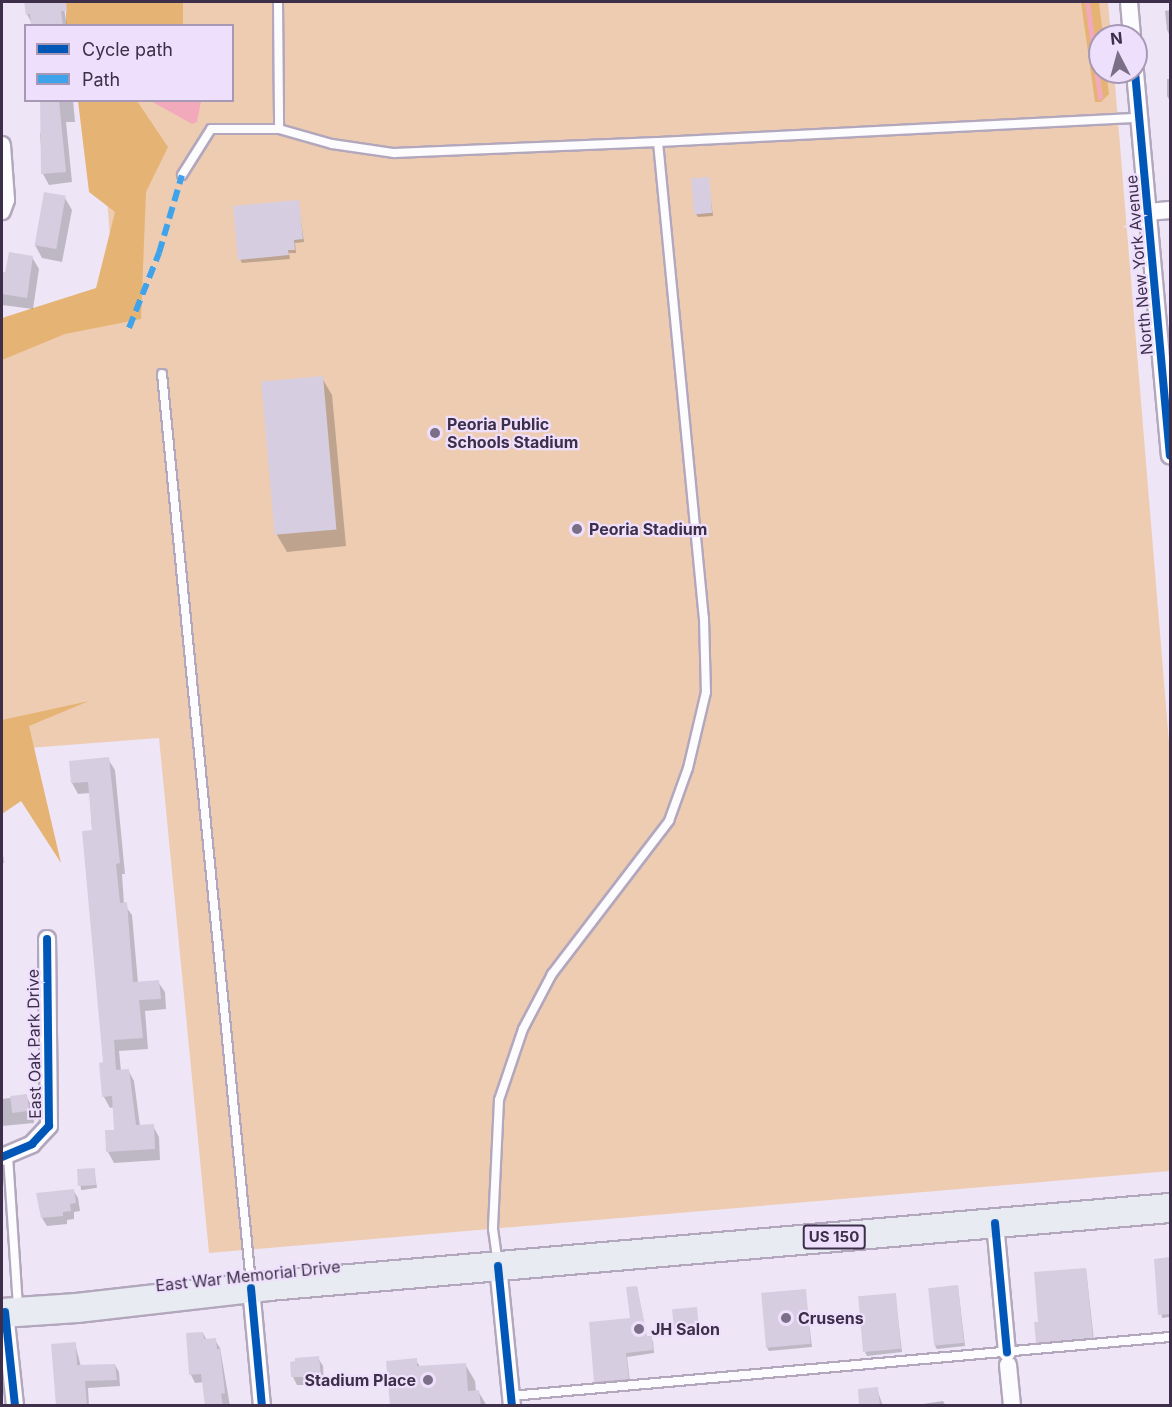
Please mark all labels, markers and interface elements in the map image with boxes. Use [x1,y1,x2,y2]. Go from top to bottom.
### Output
legend [24,24,234,102]
north arrow [1088,24,1148,84]
text: N [1109,28,1123,49]
text: Cycle path [82,39,173,60]
text: Path [82,69,120,90]
street label: North New York Avenue [1122,174,1156,356]
place label: Peoria Public Schools Stadium [447,414,578,452]
marker: Peoria Public Schools Stadium [428,426,442,440]
place label: Peoria Stadium [589,519,707,539]
marker: Peoria Stadium [570,522,584,536]
street label: East Oak Park Drive [23,969,45,1119]
road number: US 150 [802,1225,866,1249]
street label: East War Memorial Drive [155,1257,341,1295]
place label: Crusens [798,1308,864,1328]
marker: Crusens [779,1311,793,1325]
place label: JH Salon [651,1319,720,1339]
marker: JH Salon [632,1322,646,1336]
place label: Stadium Place [305,1370,416,1390]
marker: Stadium Place [421,1373,435,1387]

